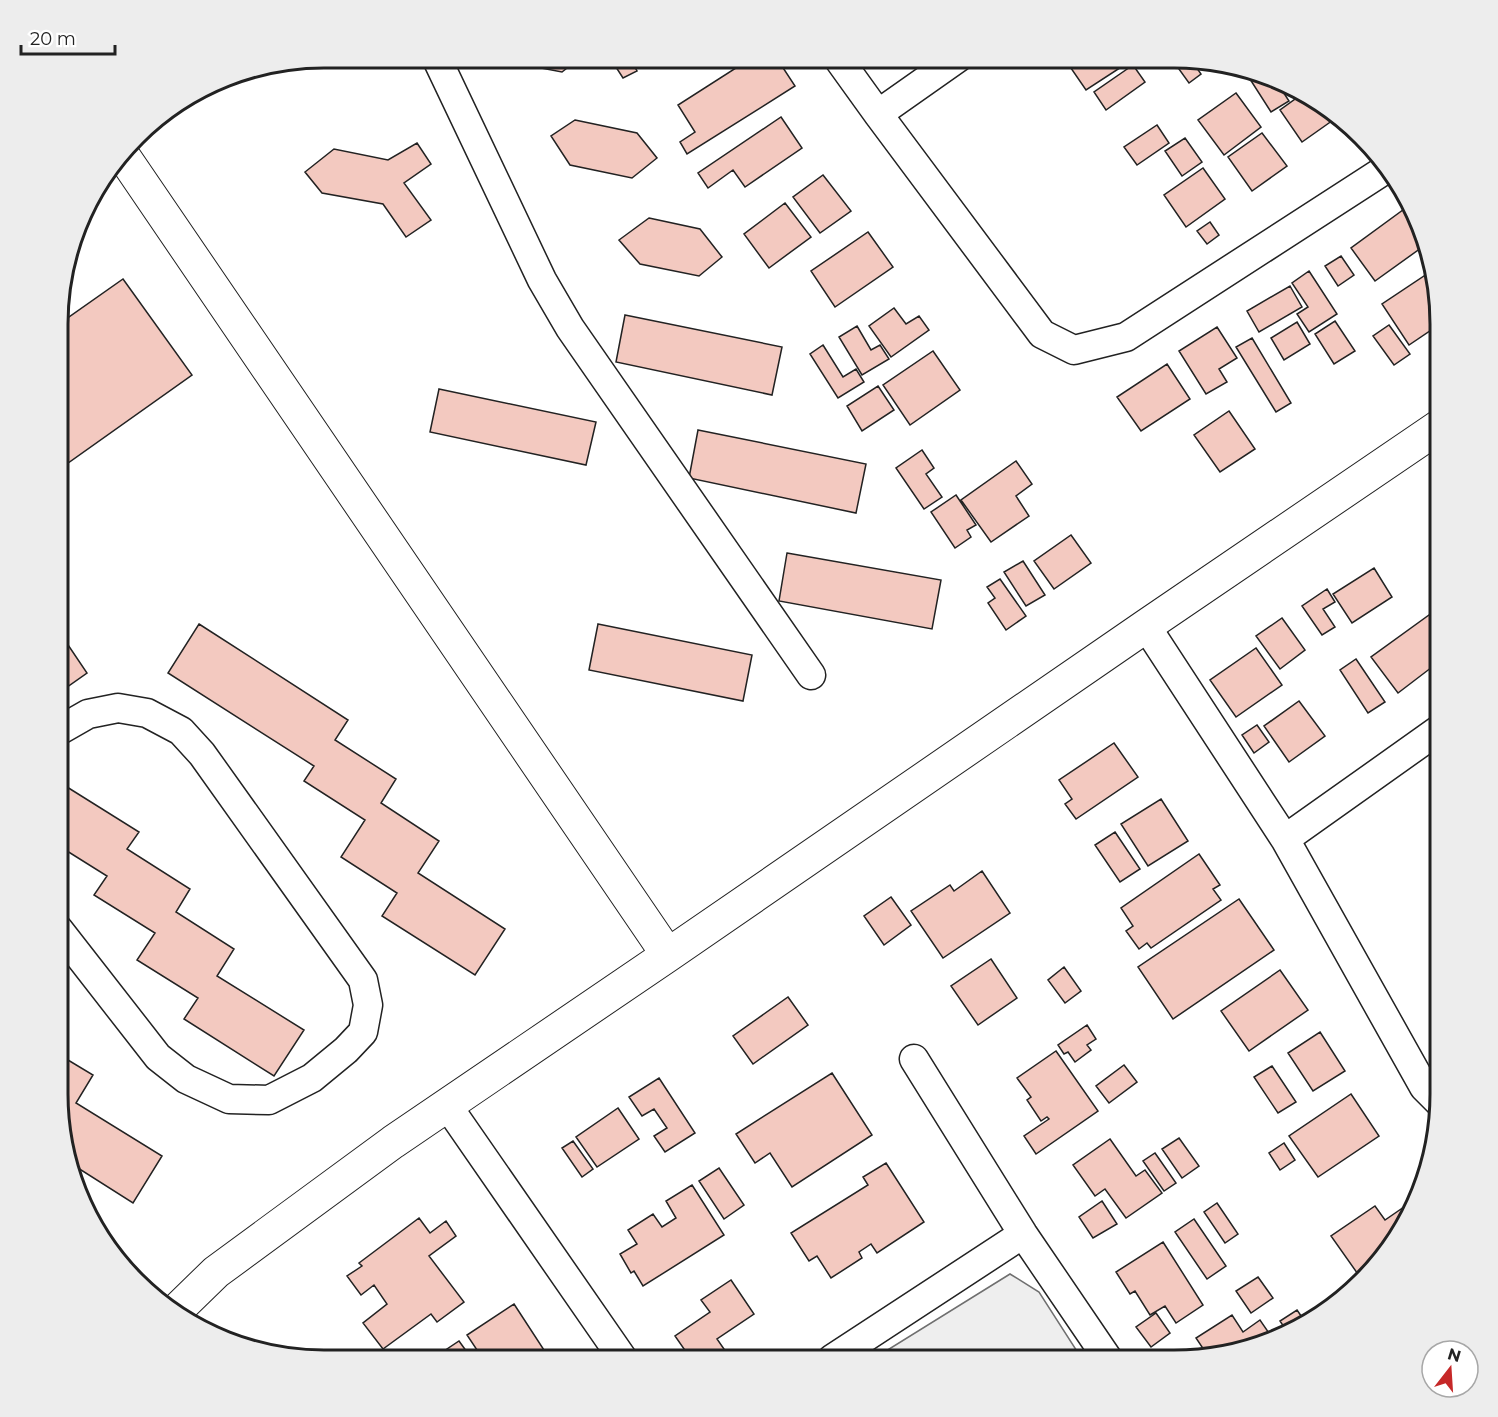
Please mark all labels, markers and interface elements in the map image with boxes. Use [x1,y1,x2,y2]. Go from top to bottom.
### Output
scale bar [21,18,116,56]
text: 20 m [30,28,76,50]
north arrow [1420,1339,1480,1399]
text: N [1445,1344,1463,1366]

